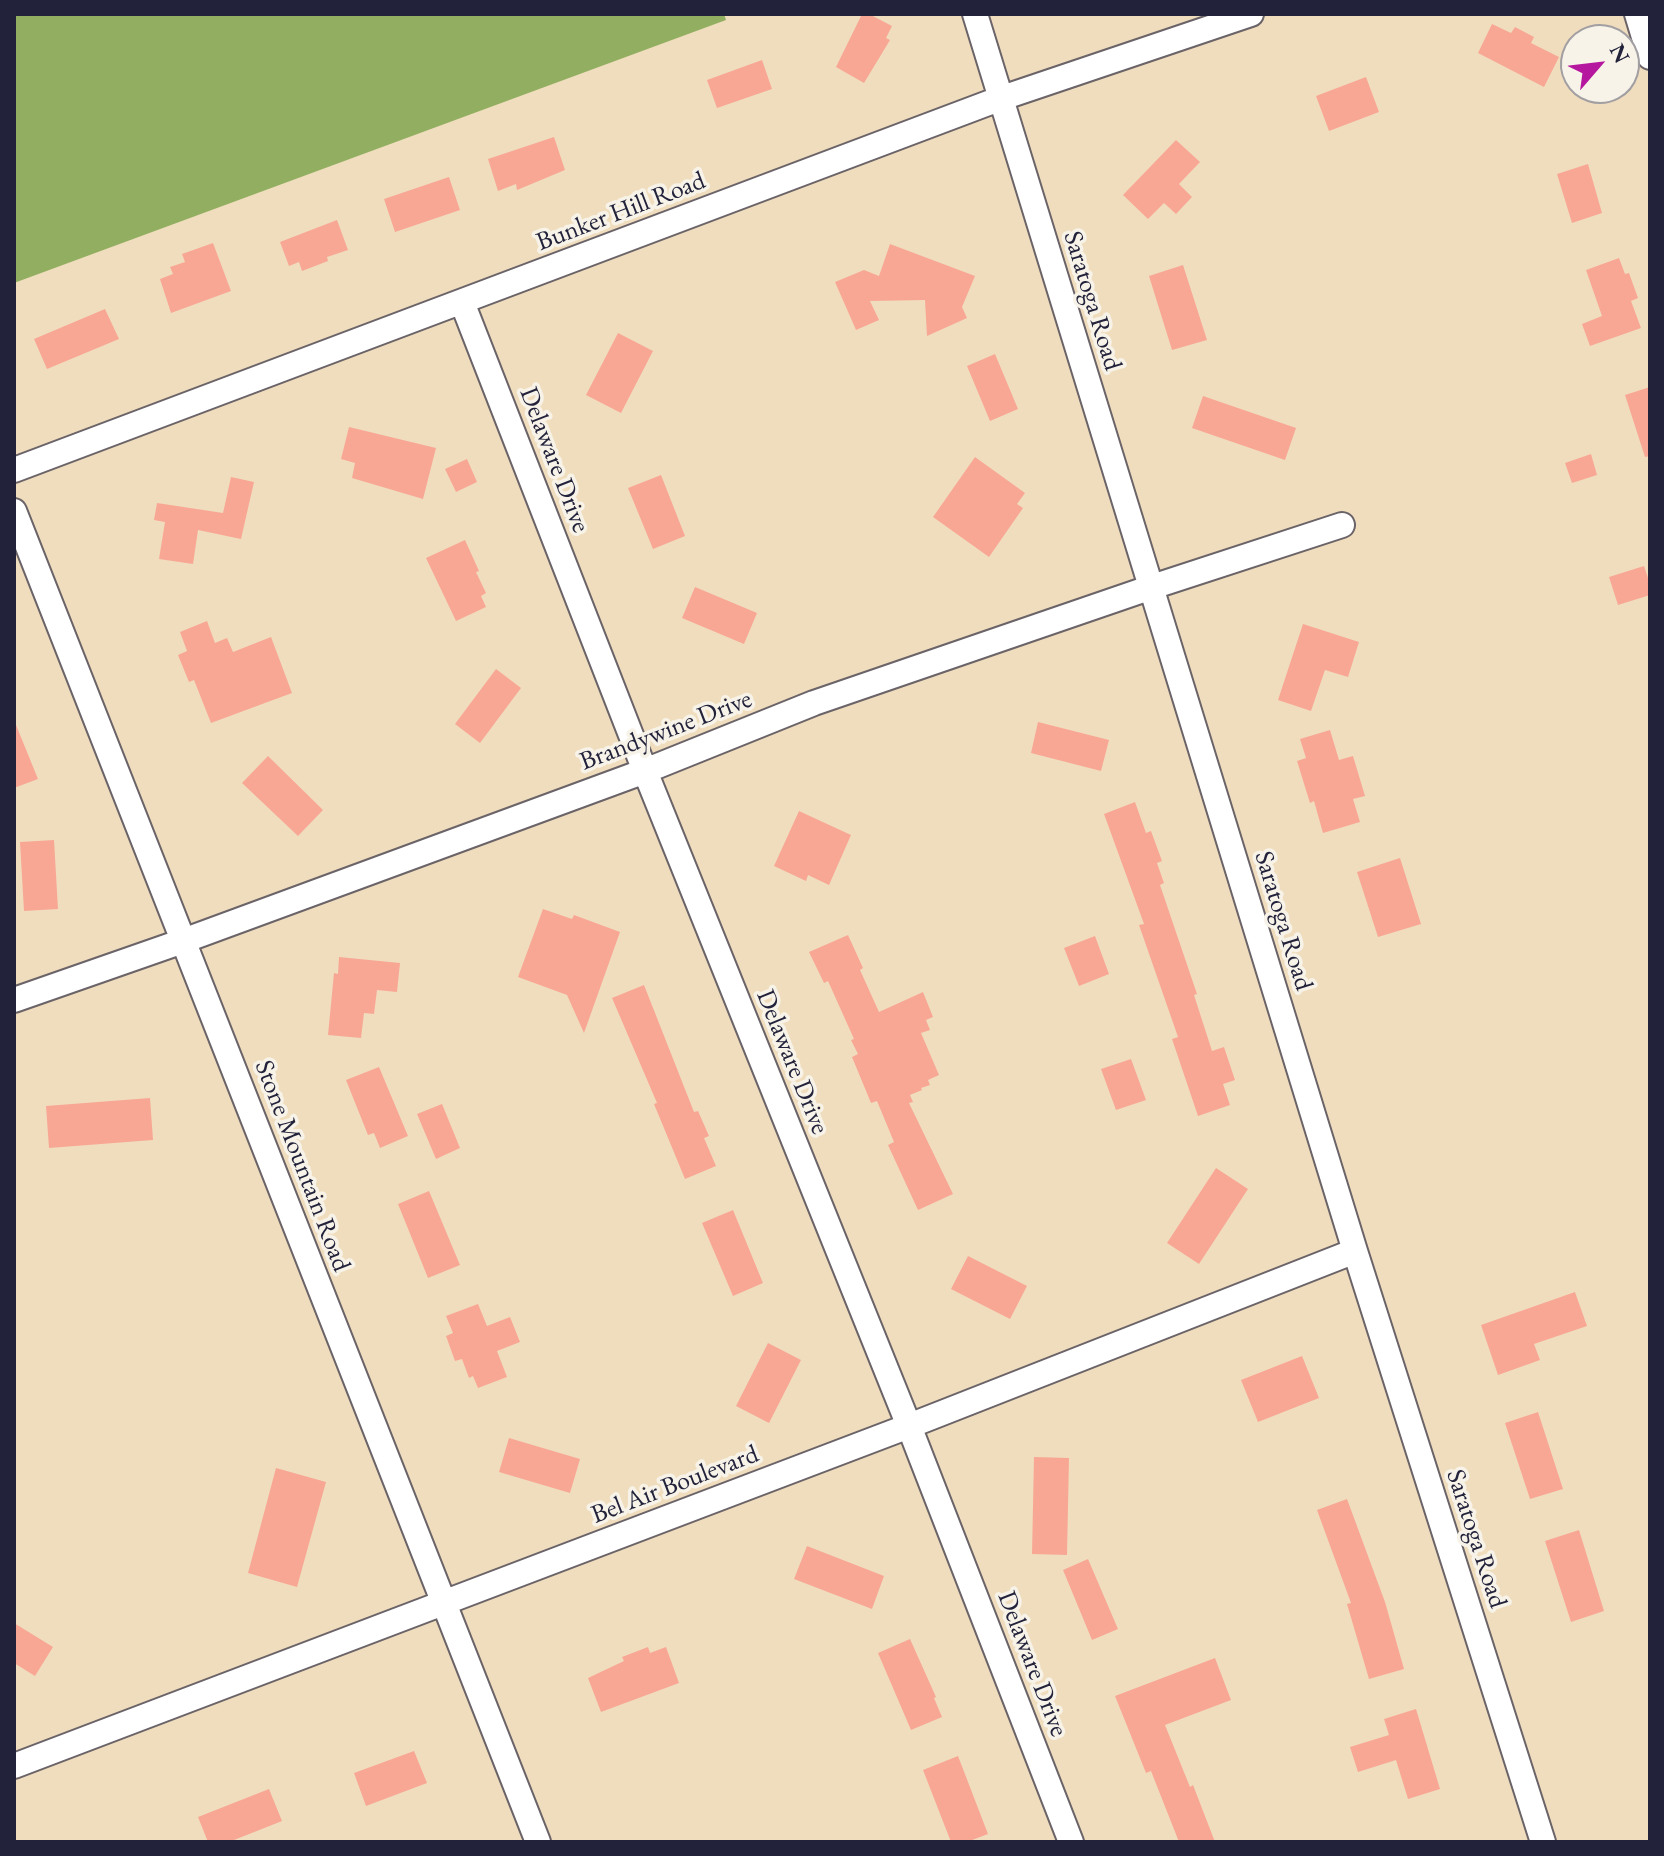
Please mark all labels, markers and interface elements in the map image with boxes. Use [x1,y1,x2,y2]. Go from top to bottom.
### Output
north arrow [1560,24,1640,104]
text: N [1603,39,1637,68]
street label: Bunker Hill Road [532,165,710,259]
street label: Saratoga Road [1056,228,1128,374]
street label: Delaware Drive [512,383,596,537]
street label: Brandywine Drive [576,684,756,778]
street label: Saratoga Road [1247,848,1319,994]
street label: Delaware Drive [749,985,835,1139]
street label: Stone Mountain Road [247,1056,357,1276]
street label: Bel Air Boulevard [587,1439,763,1531]
street label: Saratoga Road [1439,1466,1513,1612]
street label: Delaware Drive [990,1587,1074,1741]

